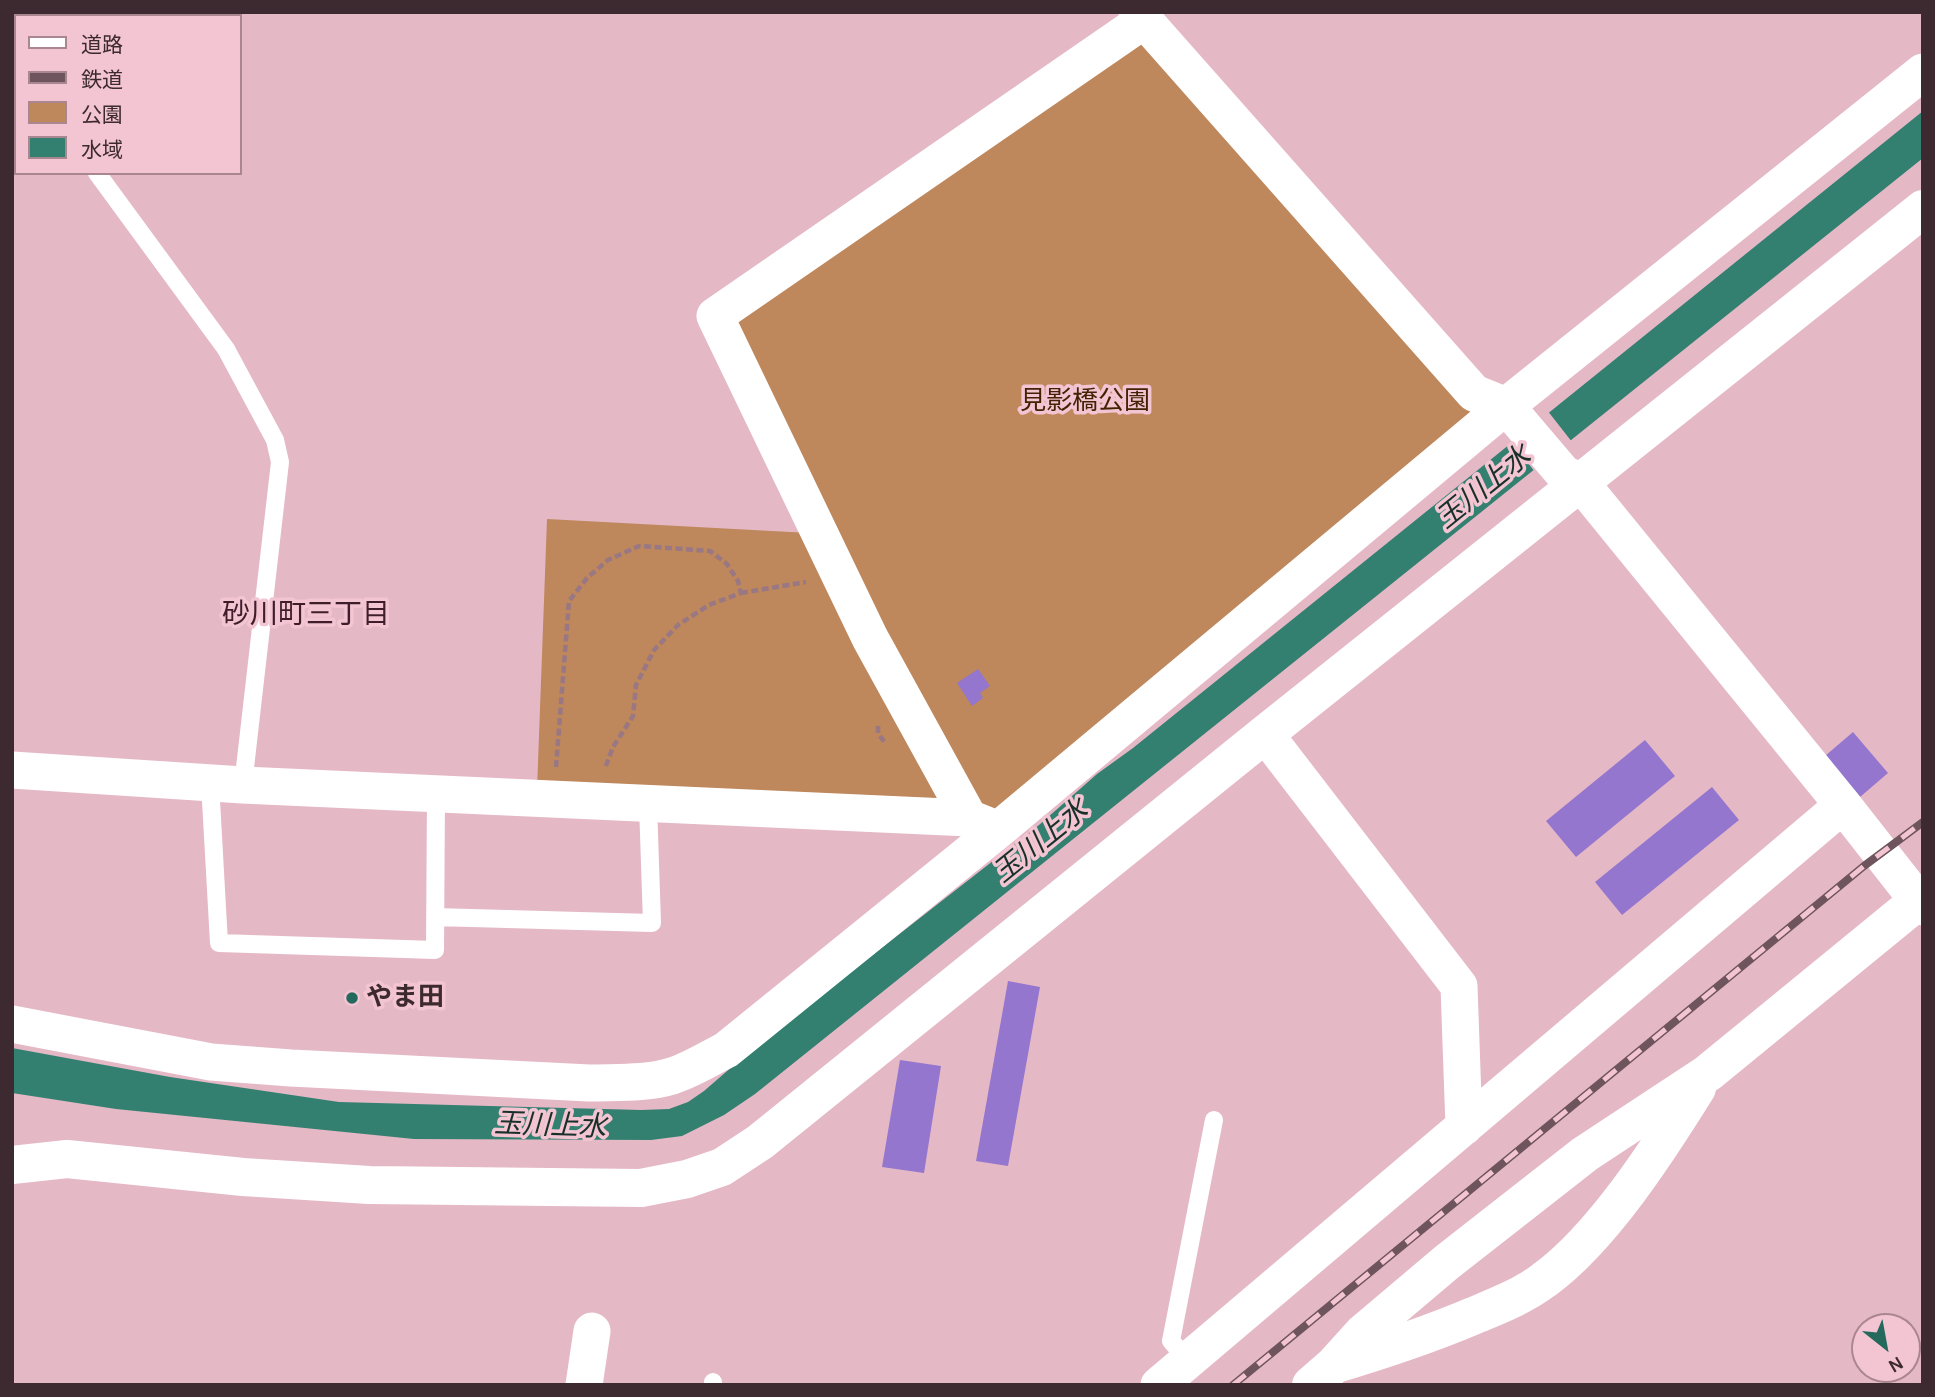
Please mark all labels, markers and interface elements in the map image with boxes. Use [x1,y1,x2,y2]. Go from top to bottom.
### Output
legend [14,14,242,175]
text: 道路 [81,33,123,57]
text: 鉄道 [81,68,123,92]
text: 公園 [81,103,123,127]
text: 水域 [81,138,123,162]
park label: 見影橋公園 [1020,386,1150,418]
water label: 玉川上水 [1430,440,1538,536]
district label: 砂川町三丁目 [222,598,390,632]
water label: 玉川上水 [987,794,1095,890]
place label: やま田 [366,982,444,1014]
marker: やま田 [344,990,360,1006]
water label: 玉川上水 [493,1107,607,1145]
north arrow [1851,1313,1921,1383]
text: N [1884,1351,1907,1377]

